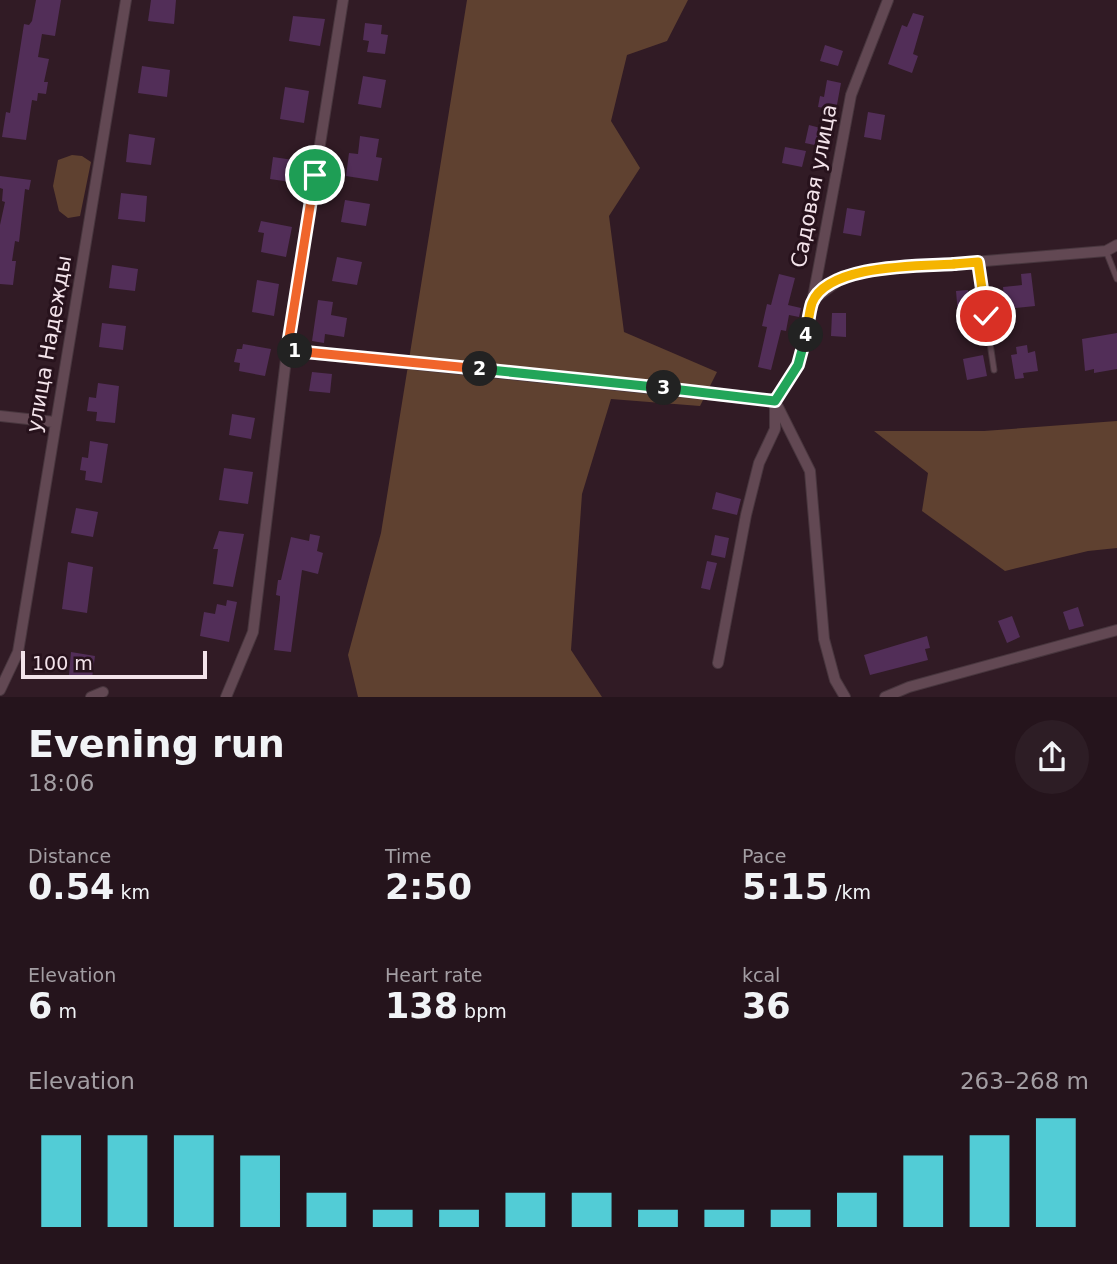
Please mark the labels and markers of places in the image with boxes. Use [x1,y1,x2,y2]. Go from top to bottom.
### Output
pin [285,145,345,205]
pin [956,286,1016,346]
pin: 4 [788,318,824,352]
pin: 1 [278,334,312,368]
pin: 2 [462,352,498,386]
pin: 3 [646,370,682,406]

